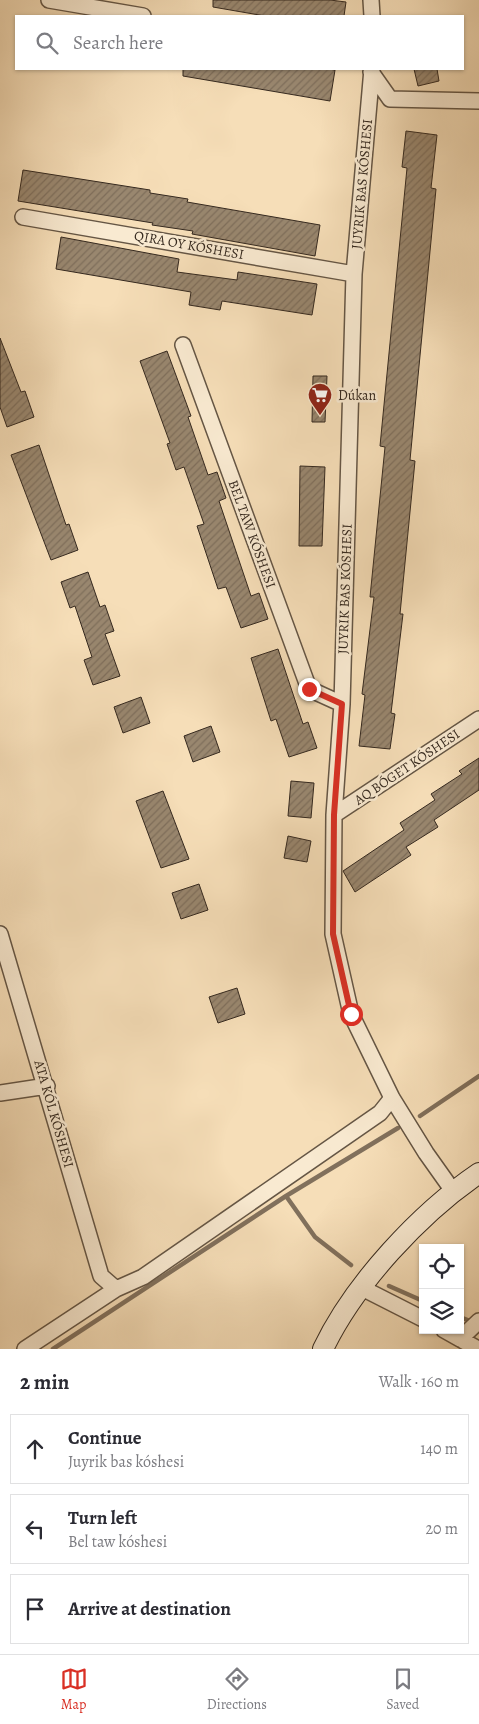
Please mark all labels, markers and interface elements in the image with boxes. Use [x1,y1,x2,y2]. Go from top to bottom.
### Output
search box [15,15,464,70]
icon: search [33,29,61,57]
text: Search here [73,30,163,56]
street label: JUYRIK BAS KÓSHESI [347,118,377,250]
street label: QIRA OY KÓSHESI [133,226,245,264]
supermarket icon: Dúkan [307,382,333,416]
place label: Dúkan [338,386,377,405]
street label: BEL TAW KÓSHESI [224,477,280,591]
street label: JUYRIK BAS KÓSHESI [333,523,357,655]
route end [298,678,321,701]
street label: AQ BÓGET KÓSHESI [350,725,464,810]
route start [340,1003,363,1026]
street label: ATA KÓL KÓSHESI [29,1057,78,1170]
map controls [419,1244,464,1334]
button: locate [419,1244,464,1289]
button: layers [419,1289,464,1334]
text: 2 min [20,1368,69,1396]
text: Walk · 160 m [379,1371,459,1393]
text: Continue [68,1425,142,1451]
icon: ahead [21,1435,49,1463]
text: 140 m [420,1438,458,1460]
text: Juyrik bas kóshesi [68,1451,184,1473]
text: Turn left [68,1505,137,1531]
icon: left [21,1515,49,1543]
text: 20 m [425,1518,458,1540]
text: Bel taw kóshesi [68,1531,167,1553]
icon: arrive [21,1595,49,1623]
text: Arrive at destination [68,1596,231,1622]
tab: Map [60,1665,88,1714]
tab: Directions [207,1665,267,1714]
tab: Saved [386,1665,419,1714]

